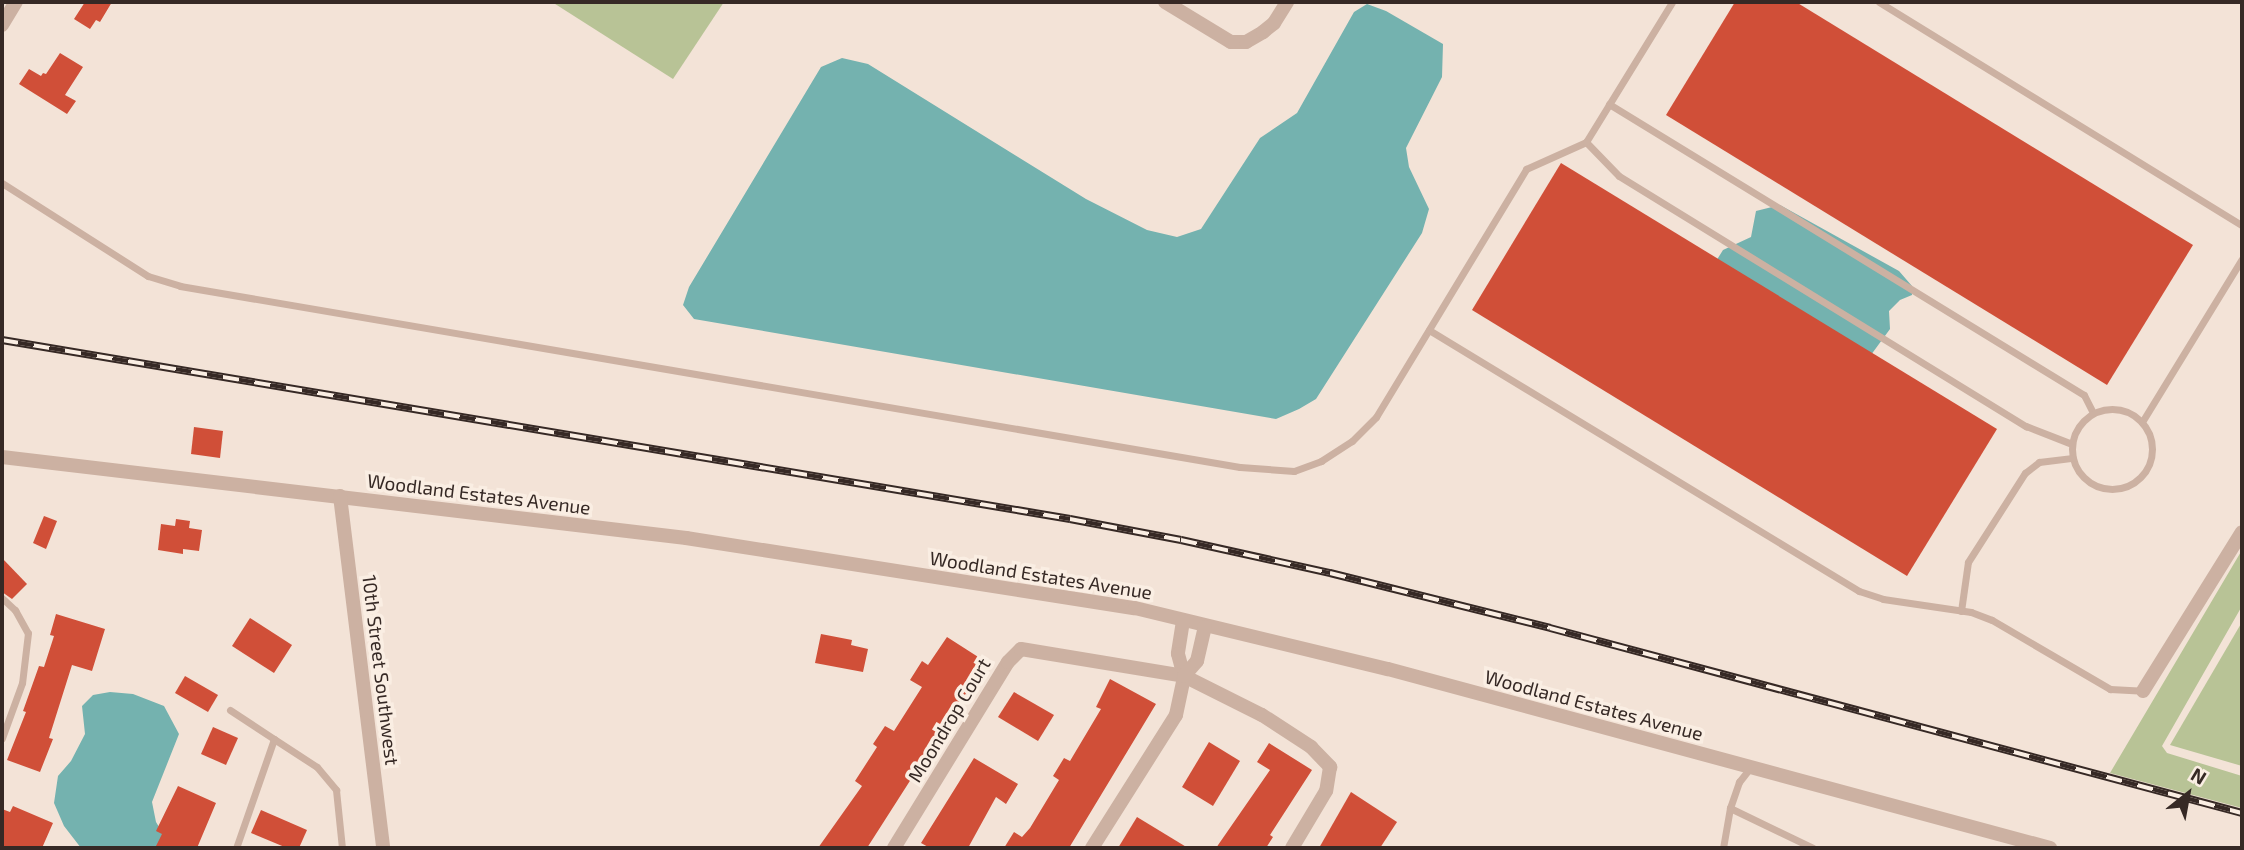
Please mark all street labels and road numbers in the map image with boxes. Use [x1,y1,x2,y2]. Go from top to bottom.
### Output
street label: Woodland Estates Avenue [366,469,592,519]
street label: Woodland Estates Avenue [928,546,1154,604]
street label: 10th Street Southwest [358,573,404,767]
street label: Moondrop Court [903,654,995,786]
street label: Woodland Estates Avenue [1482,665,1706,745]

